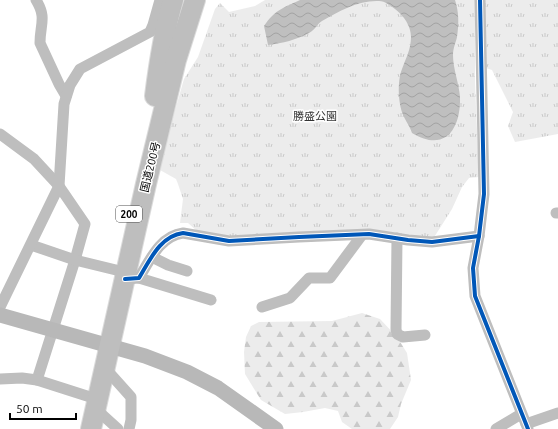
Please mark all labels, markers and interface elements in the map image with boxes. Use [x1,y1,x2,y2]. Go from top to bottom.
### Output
park label: 勝盛公園 [293,110,337,122]
street label: 国道200号 [138,141,162,193]
road number: 200 [116,206,142,222]
scale bar [10,395,76,421]
text: 50 m [16,402,43,415]

